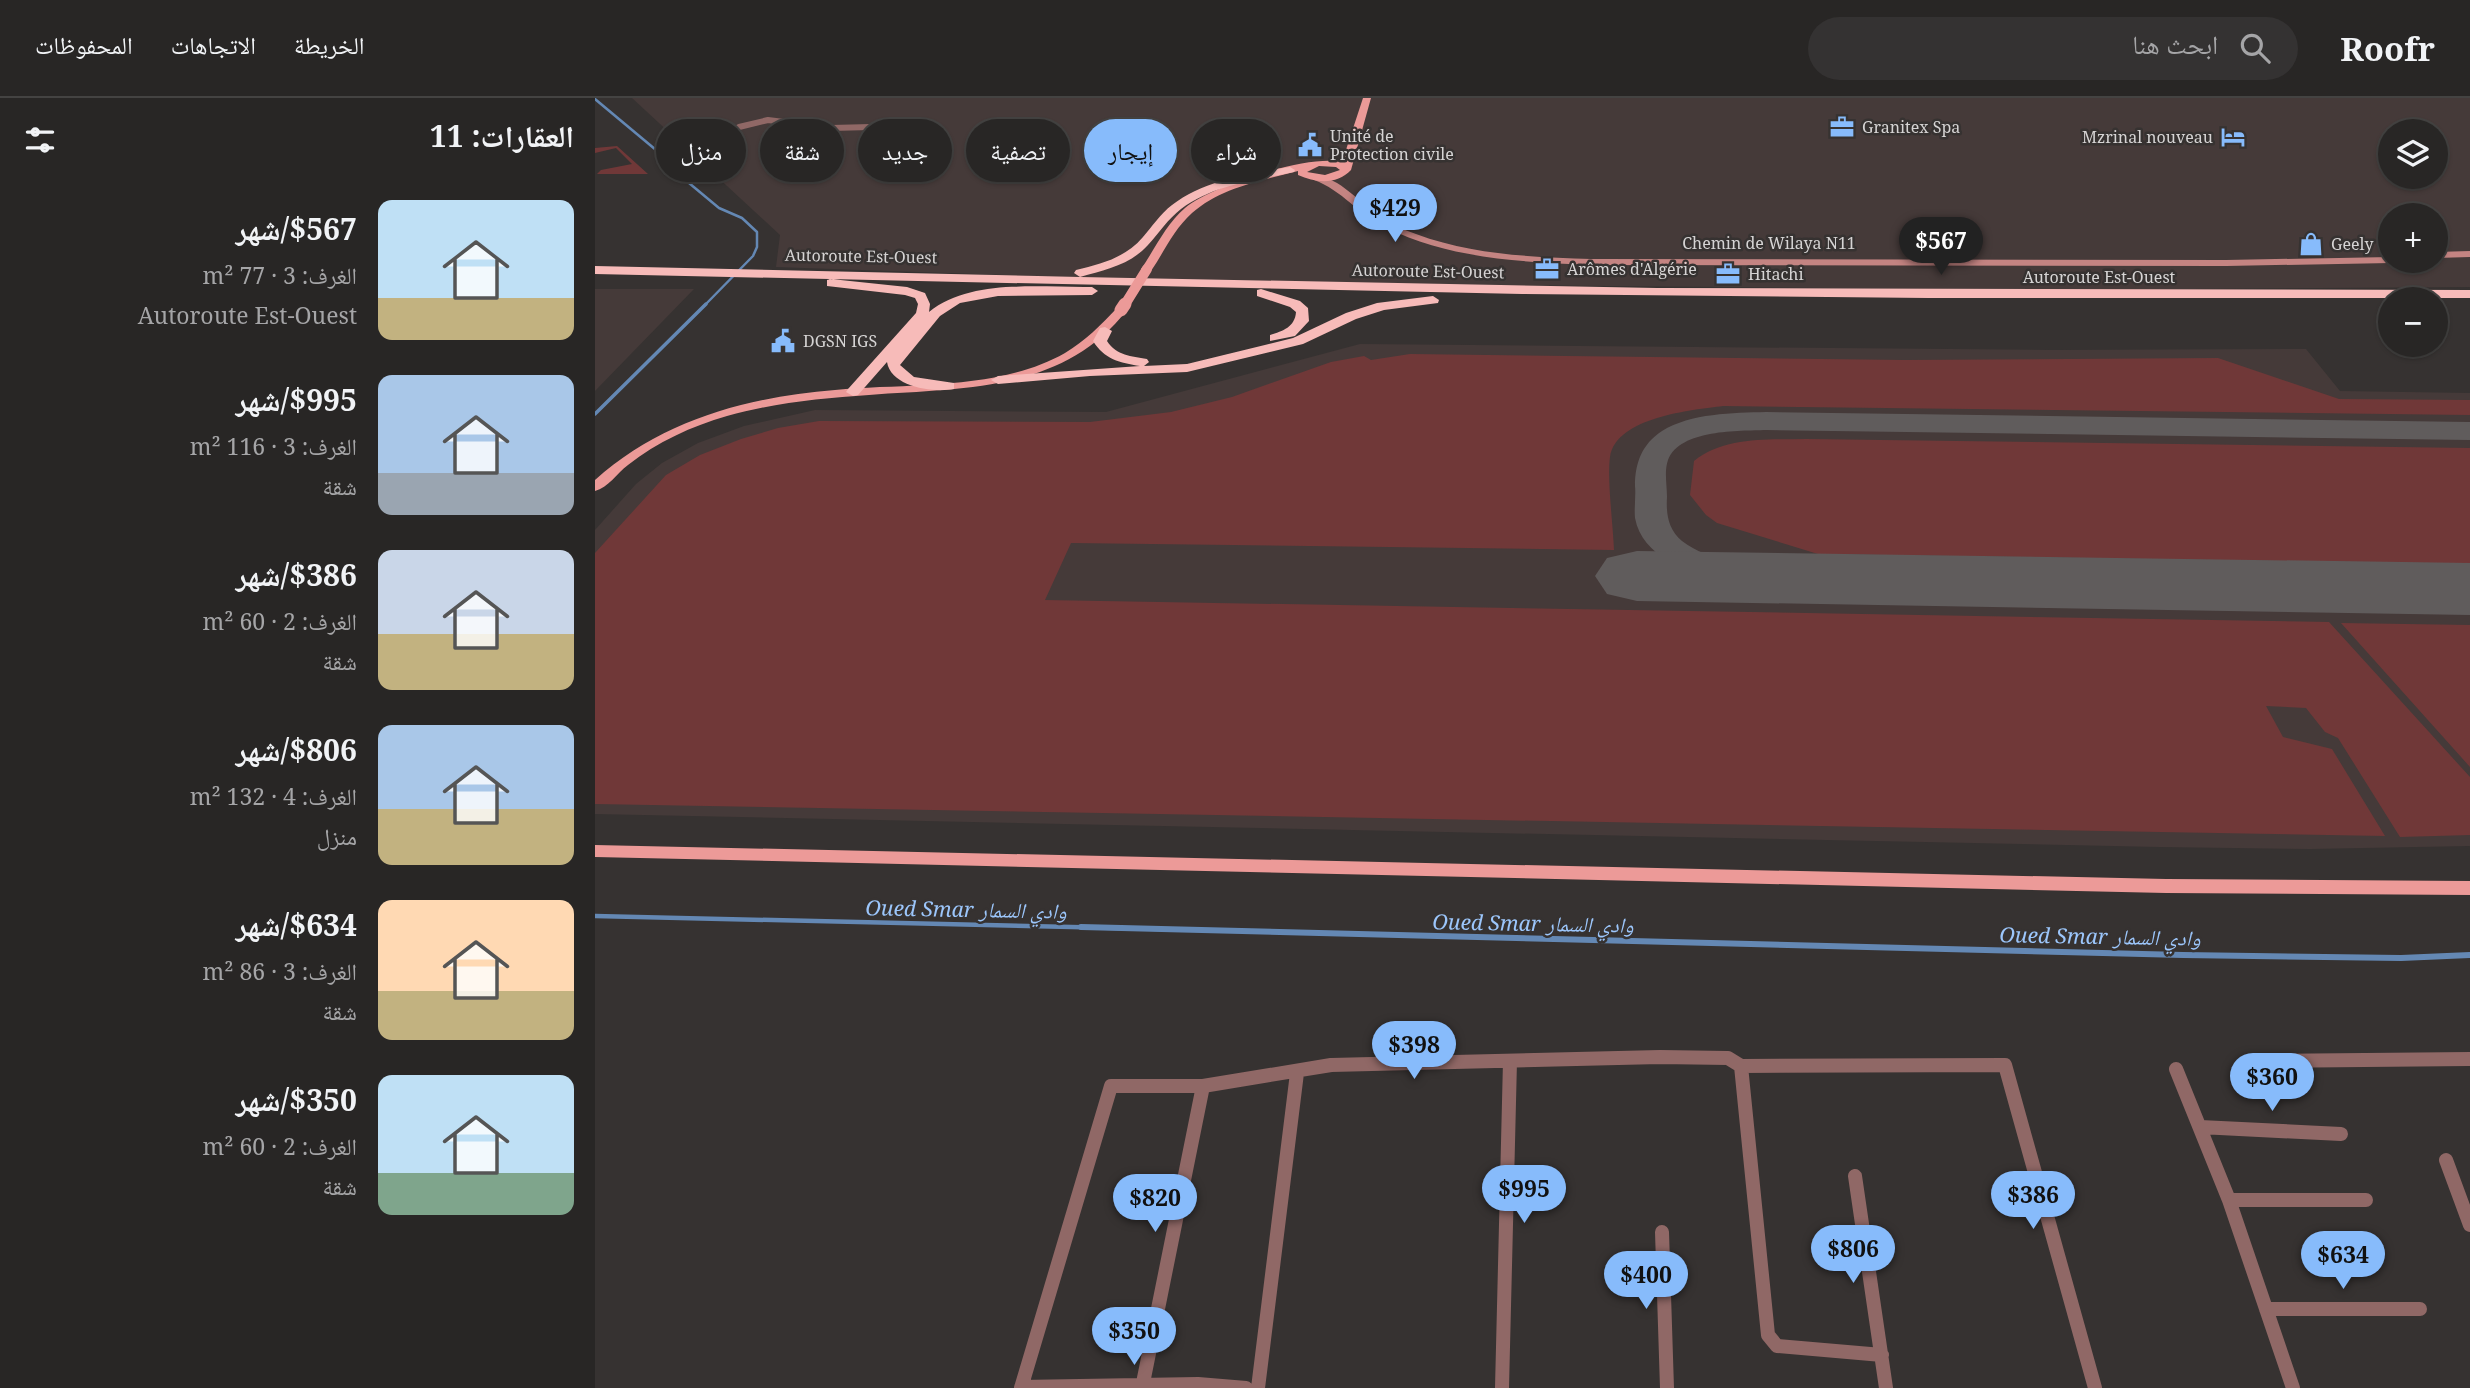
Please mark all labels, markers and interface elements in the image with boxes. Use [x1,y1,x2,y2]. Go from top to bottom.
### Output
search box [1808,17,2298,80]
text: ابحث هنا [2132,26,2218,62]
text: Roofr [2340,26,2435,71]
text: المحفوظات [35,28,133,61]
text: الاتجاهات [171,28,256,61]
text: الخريطة [294,28,365,61]
icon: search [2236,29,2274,67]
office icon: Granitex Spa [1828,113,1856,141]
text: العقارات: 11 [430,115,574,156]
place label: Granitex Spa [1862,116,1960,138]
chip: منزل [656,119,746,182]
chip: شقة [760,119,844,182]
chip: جديد [858,119,952,182]
chip: تصفية [966,119,1070,182]
chip: إيجار [1084,119,1177,182]
chip: شراء [1191,119,1281,182]
map controls [2378,119,2448,357]
button: layers [2378,119,2448,189]
icon: filters [21,121,59,159]
hotel icon: Mzrinal nouveau [2219,123,2247,151]
place label: Unité de Protection civile [1330,125,1454,165]
place label: Mzrinal nouveau [2082,126,2213,148]
public building icon: Unité de Protection civile [1296,131,1324,159]
pin: $429 [1354,184,1436,244]
text: $429 [1369,191,1421,223]
button: + [2378,203,2448,273]
text: $567/شهر [236,208,357,249]
pin: $567 [1900,218,1982,277]
text: $567 [1915,224,1967,256]
icon: home [434,228,518,312]
shop icon: Geely [2297,230,2325,258]
street label: Chemin de Wilaya N11 [1682,232,1856,254]
place label: Geely [2331,233,2375,255]
street label: Autoroute Est-Ouest [785,244,938,268]
office icon: Arômes d'Algérie [1533,255,1561,283]
place label: Arômes d'Algérie [1567,258,1697,280]
text: الغرف: 3 · 77 m² [203,259,357,291]
street label: Autoroute Est-Ouest [1352,259,1505,283]
office icon: Hitachi [1714,260,1742,288]
place label: Hitachi [1748,263,1804,285]
street label: Autoroute Est-Ouest [2023,266,2176,288]
button: − [2378,287,2448,357]
text: Autoroute Est-Ouest [138,299,357,331]
public building icon: DGSN IGS [769,327,797,355]
place label: DGSN IGS [803,330,877,352]
text: $995/شهر [236,379,357,420]
icon: home [434,403,518,487]
text: الغرف: 3 · 116 m² [190,430,357,462]
text: شقة [323,470,357,502]
text: $386/شهر [236,554,357,595]
icon: home [434,578,518,662]
text: الغرف: 2 · 60 m² [203,605,357,637]
text: شقة [323,645,357,677]
text: $806/شهر [236,729,357,770]
icon: home [434,753,518,837]
text: الغرف: 4 · 132 m² [190,780,357,812]
text: منزل [317,820,357,852]
water label: Oued Smar وادي السمار [865,893,1067,928]
text: $634/شهر [236,904,357,945]
water label: Oued Smar وادي السمار [1432,907,1634,942]
water label: Oued Smar وادي السمار [1999,920,2201,955]
icon: home [434,928,518,1012]
text: الغرف: 3 · 86 m² [203,955,357,987]
text: شقة [323,995,357,1027]
pin: $398 [1373,1021,1455,1081]
text: $398 [1388,1028,1440,1060]
pin: $360 [2231,1054,2313,1113]
text: $360 [2246,1060,2298,1092]
text: $350/شهر [236,1079,357,1120]
icon: home [434,1103,518,1187]
text: الغرف: 2 · 60 m² [203,1130,357,1162]
pin: $995 [1483,1166,1565,1225]
text: شقة [323,1170,357,1202]
text: $995 [1498,1172,1550,1204]
pin: $386 [1992,1172,2074,1231]
pin: $820 [1114,1174,1196,1234]
text: $386 [2007,1178,2059,1210]
text: $820 [1129,1181,1181,1213]
pin: $806 [1812,1226,1894,1285]
text: $806 [1827,1232,1879,1264]
pin: $634 [2302,1232,2384,1291]
text: $634 [2317,1238,2369,1270]
pin: $400 [1605,1252,1687,1311]
text: $400 [1620,1258,1672,1290]
pin: $350 [1093,1308,1175,1367]
text: $350 [1108,1314,1160,1346]

